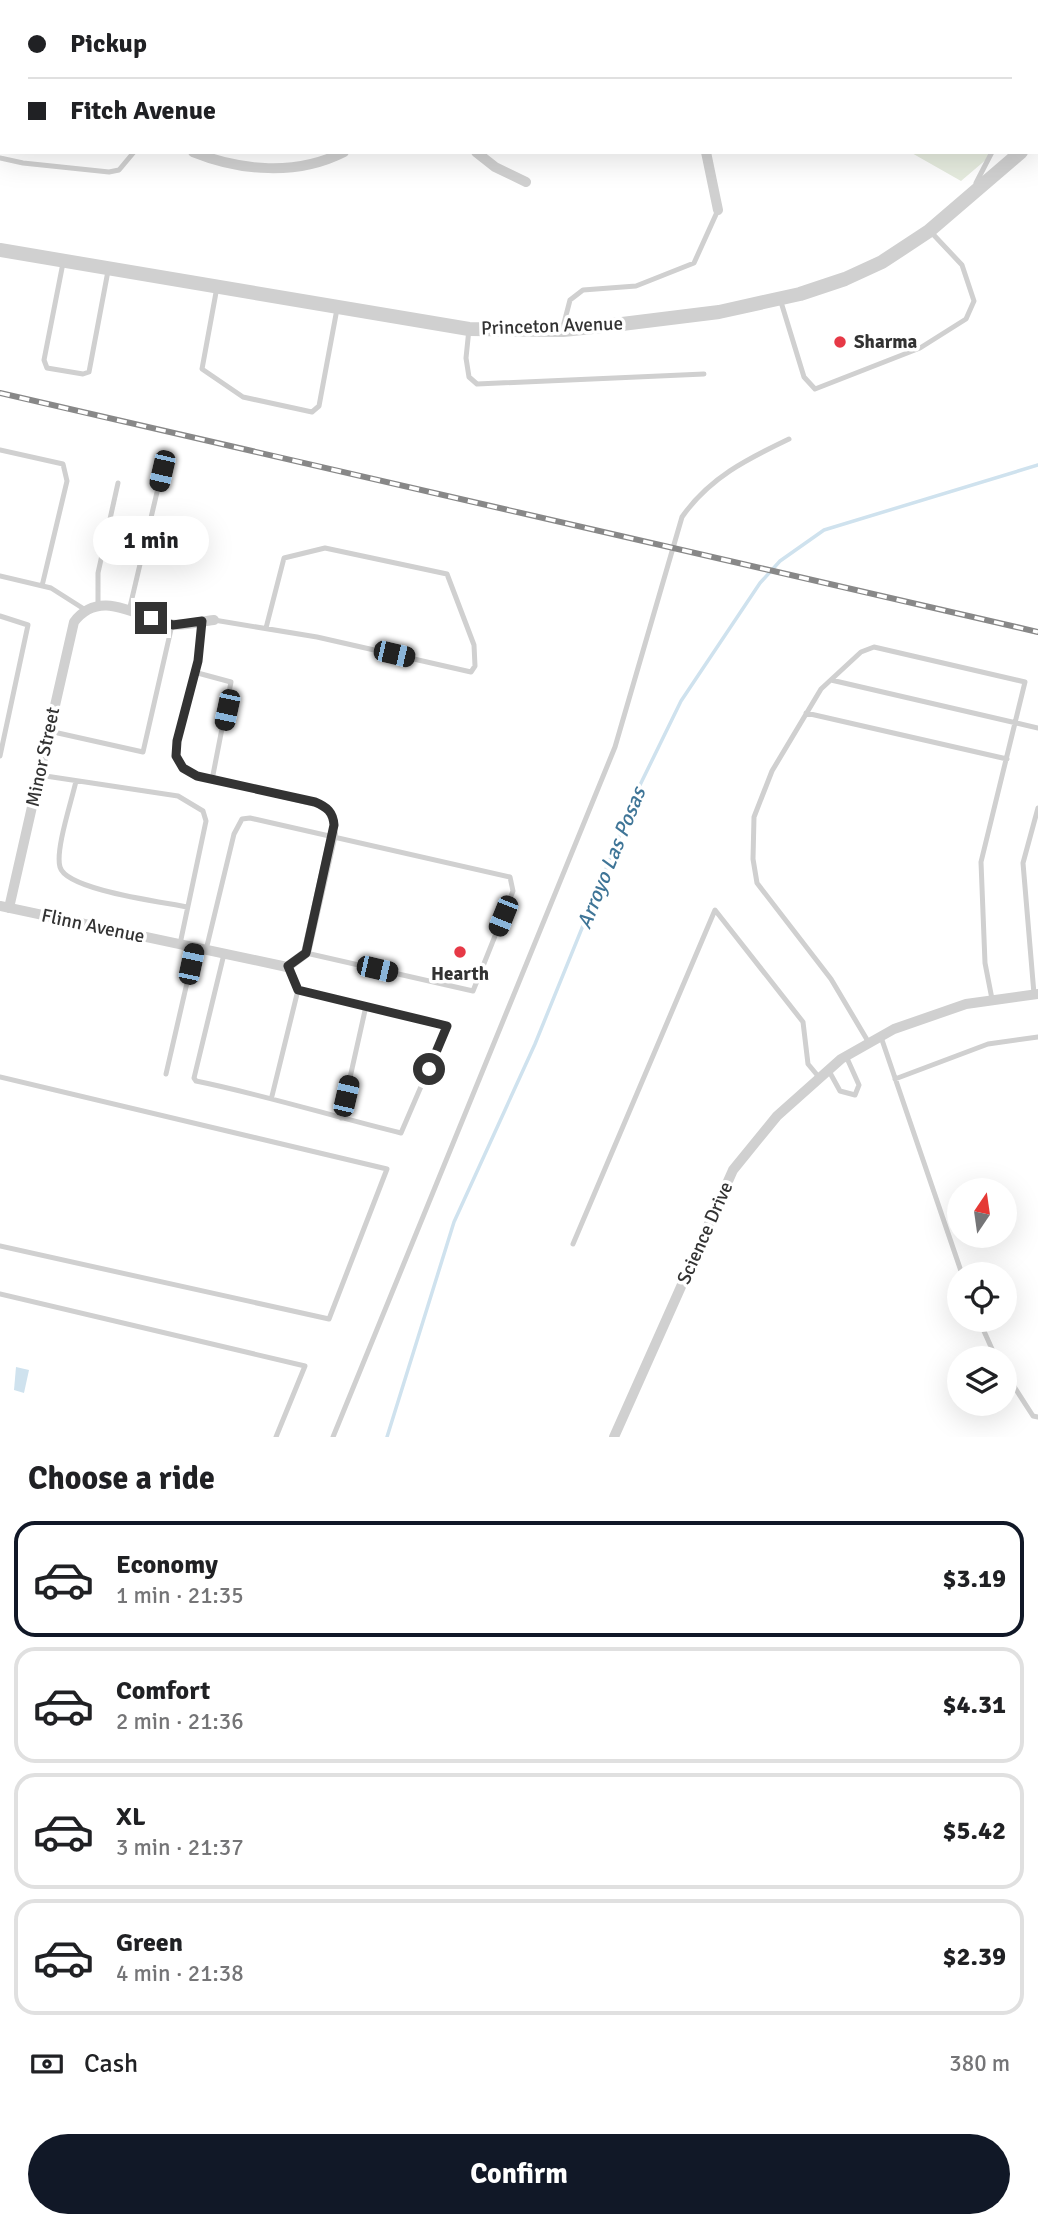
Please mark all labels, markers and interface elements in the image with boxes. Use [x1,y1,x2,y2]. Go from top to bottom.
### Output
text: Pickup [70,28,147,60]
text: Fitch Avenue [70,95,216,127]
street label: Princeton Avenue [481,312,623,340]
place label: Sharma [854,330,918,354]
marker: Sharma [832,334,848,350]
car [148,448,177,494]
callout: 1 min [93,516,209,566]
text: 1 min [123,526,179,555]
route end [135,602,167,634]
car [372,639,417,669]
car [213,687,242,733]
street label: Minor Street [21,705,65,809]
water label: Arroyo Las Posas [571,782,652,932]
car [486,893,521,939]
street label: Flinn Avenue [39,903,147,949]
car [177,941,206,987]
marker: Hearth [452,944,468,960]
car [355,954,400,984]
place label: Hearth [431,962,489,986]
route start [413,1053,445,1085]
car [332,1073,361,1119]
street label: Science Drive [672,1178,738,1288]
north arrow [947,1178,1017,1248]
map controls [947,1178,1017,1416]
button: locate [947,1262,1017,1332]
button: layers [947,1346,1017,1416]
text: Choose a ride [28,1459,215,1498]
icon: car [32,1548,95,1611]
text: Economy [116,1549,218,1581]
text: $3.19 [942,1563,1006,1595]
text: 1 min · 21:35 [116,1581,244,1610]
icon: car [32,1674,95,1737]
text: Comfort [116,1675,210,1707]
text: $4.31 [942,1689,1006,1721]
text: 2 min · 21:36 [116,1707,244,1736]
icon: car [32,1800,95,1863]
text: XL [116,1801,146,1833]
text: $5.42 [942,1815,1006,1847]
text: 3 min · 21:37 [116,1833,244,1862]
icon: car [32,1926,95,1989]
text: Green [116,1927,183,1959]
text: $2.39 [942,1941,1006,1973]
text: 4 min · 21:38 [116,1959,244,1988]
icon: cash [28,2045,66,2083]
text: Cash [84,2048,138,2080]
text: 380 m [949,2049,1010,2078]
button: Confirm [28,2134,1010,2214]

